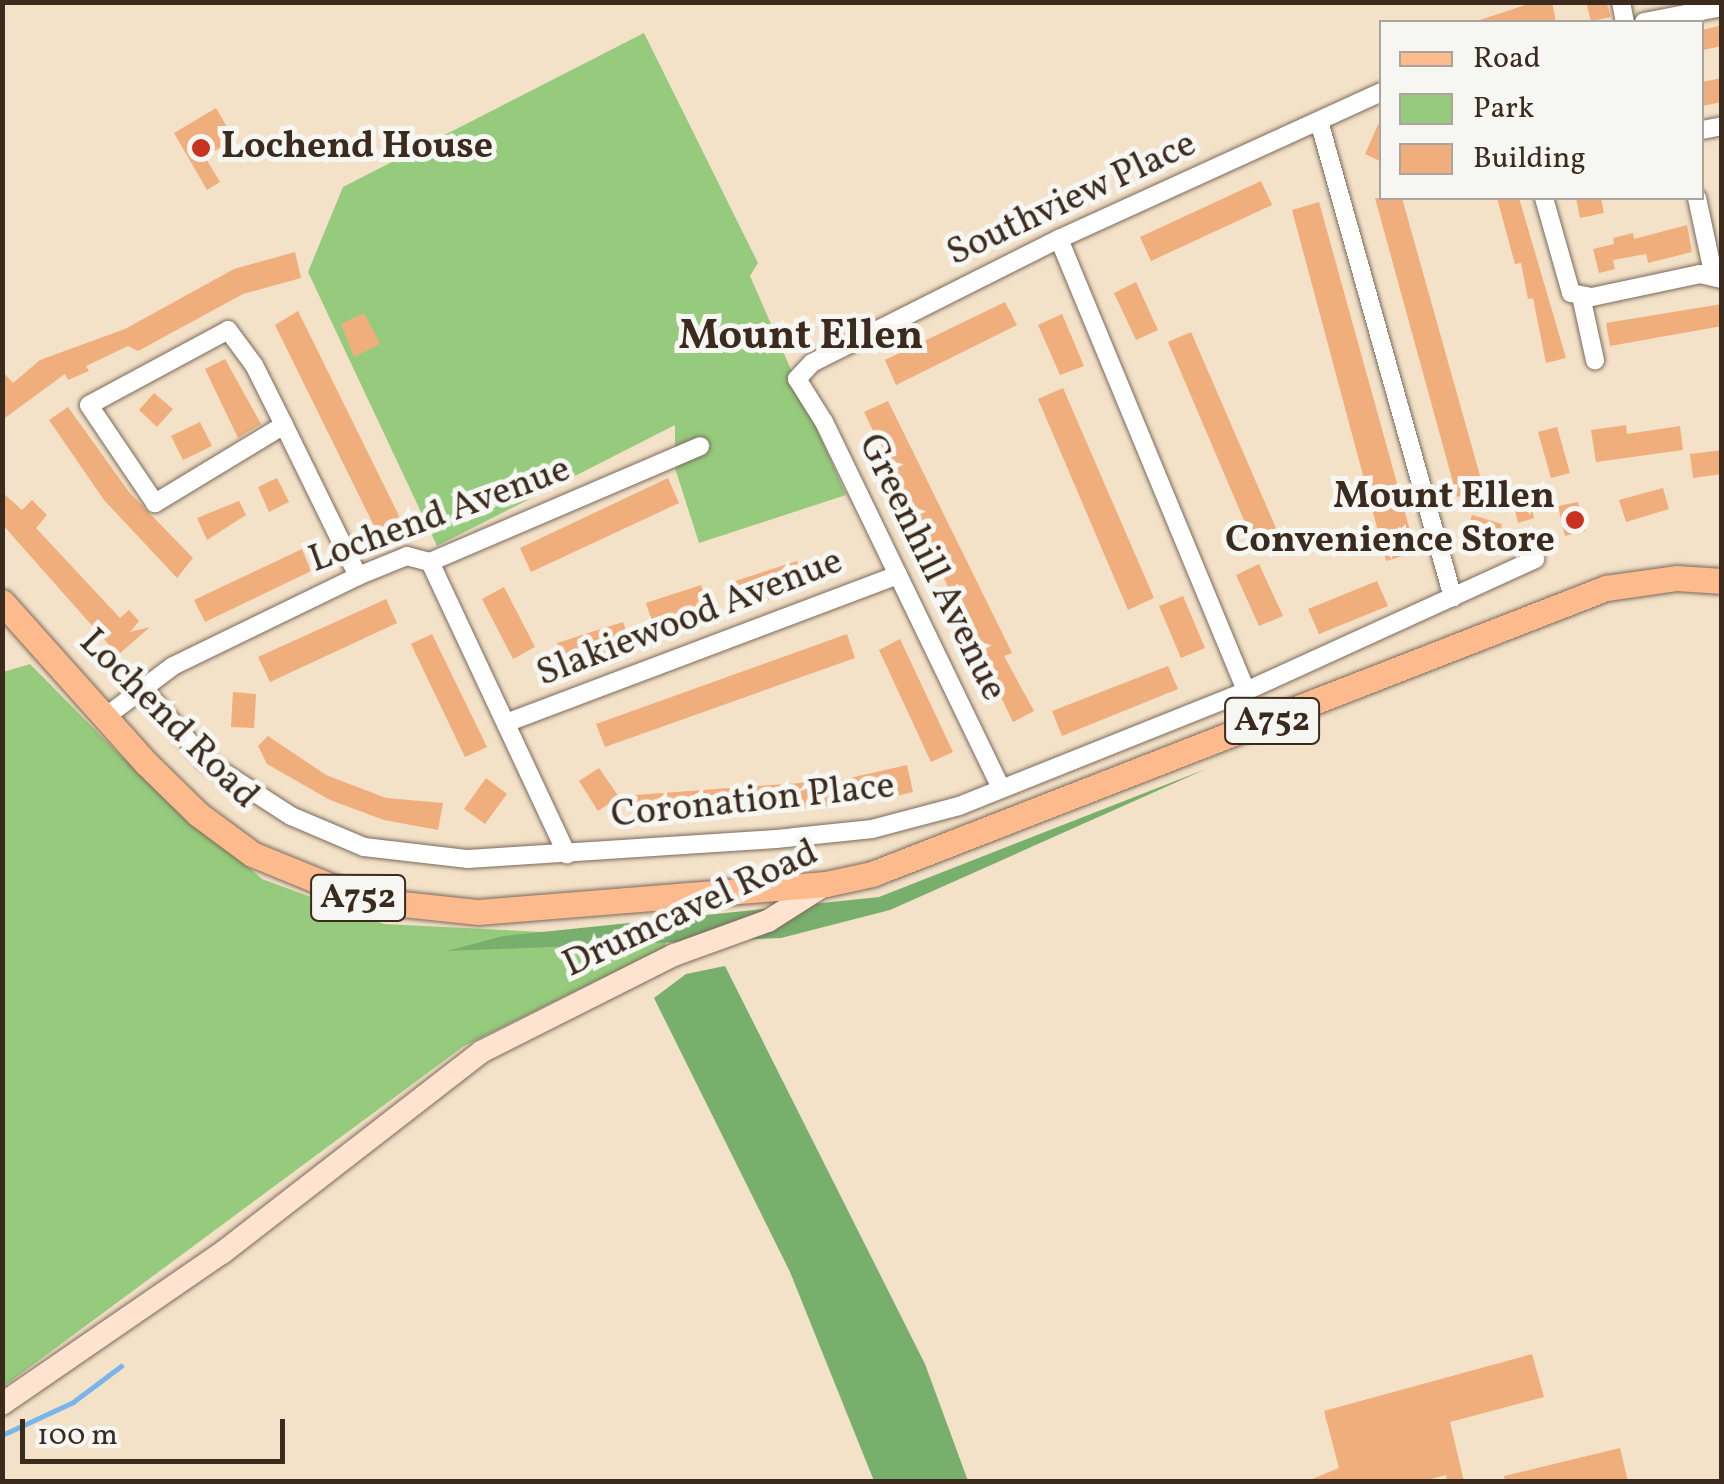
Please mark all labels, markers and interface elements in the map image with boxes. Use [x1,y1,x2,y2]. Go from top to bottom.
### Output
legend [1379,20,1704,200]
text: Road [1473,38,1541,80]
text: Park [1473,88,1534,130]
street label: Southview Place [940,122,1204,278]
place label: Lochend House [221,125,493,171]
marker: Lochend House [190,137,212,159]
text: Building [1473,138,1586,180]
district label: Mount Ellen [679,313,923,363]
street label: Greenhill Avenue [847,427,1015,709]
street label: Lochend Avenue [303,448,577,584]
place label: Mount Ellen Convenience Store [1225,475,1555,564]
marker: Mount Ellen Convenience Store [1564,509,1586,531]
street label: Slakiewood Avenue [531,540,849,698]
street label: Lochend Road [69,621,267,819]
road number: A752 [1222,691,1322,751]
street label: Coronation Place [609,764,897,840]
street label: Drumcavel Road [556,831,826,989]
road number: A752 [308,868,408,928]
scale bar [25,1399,290,1461]
text: 100 m [37,1415,118,1457]

